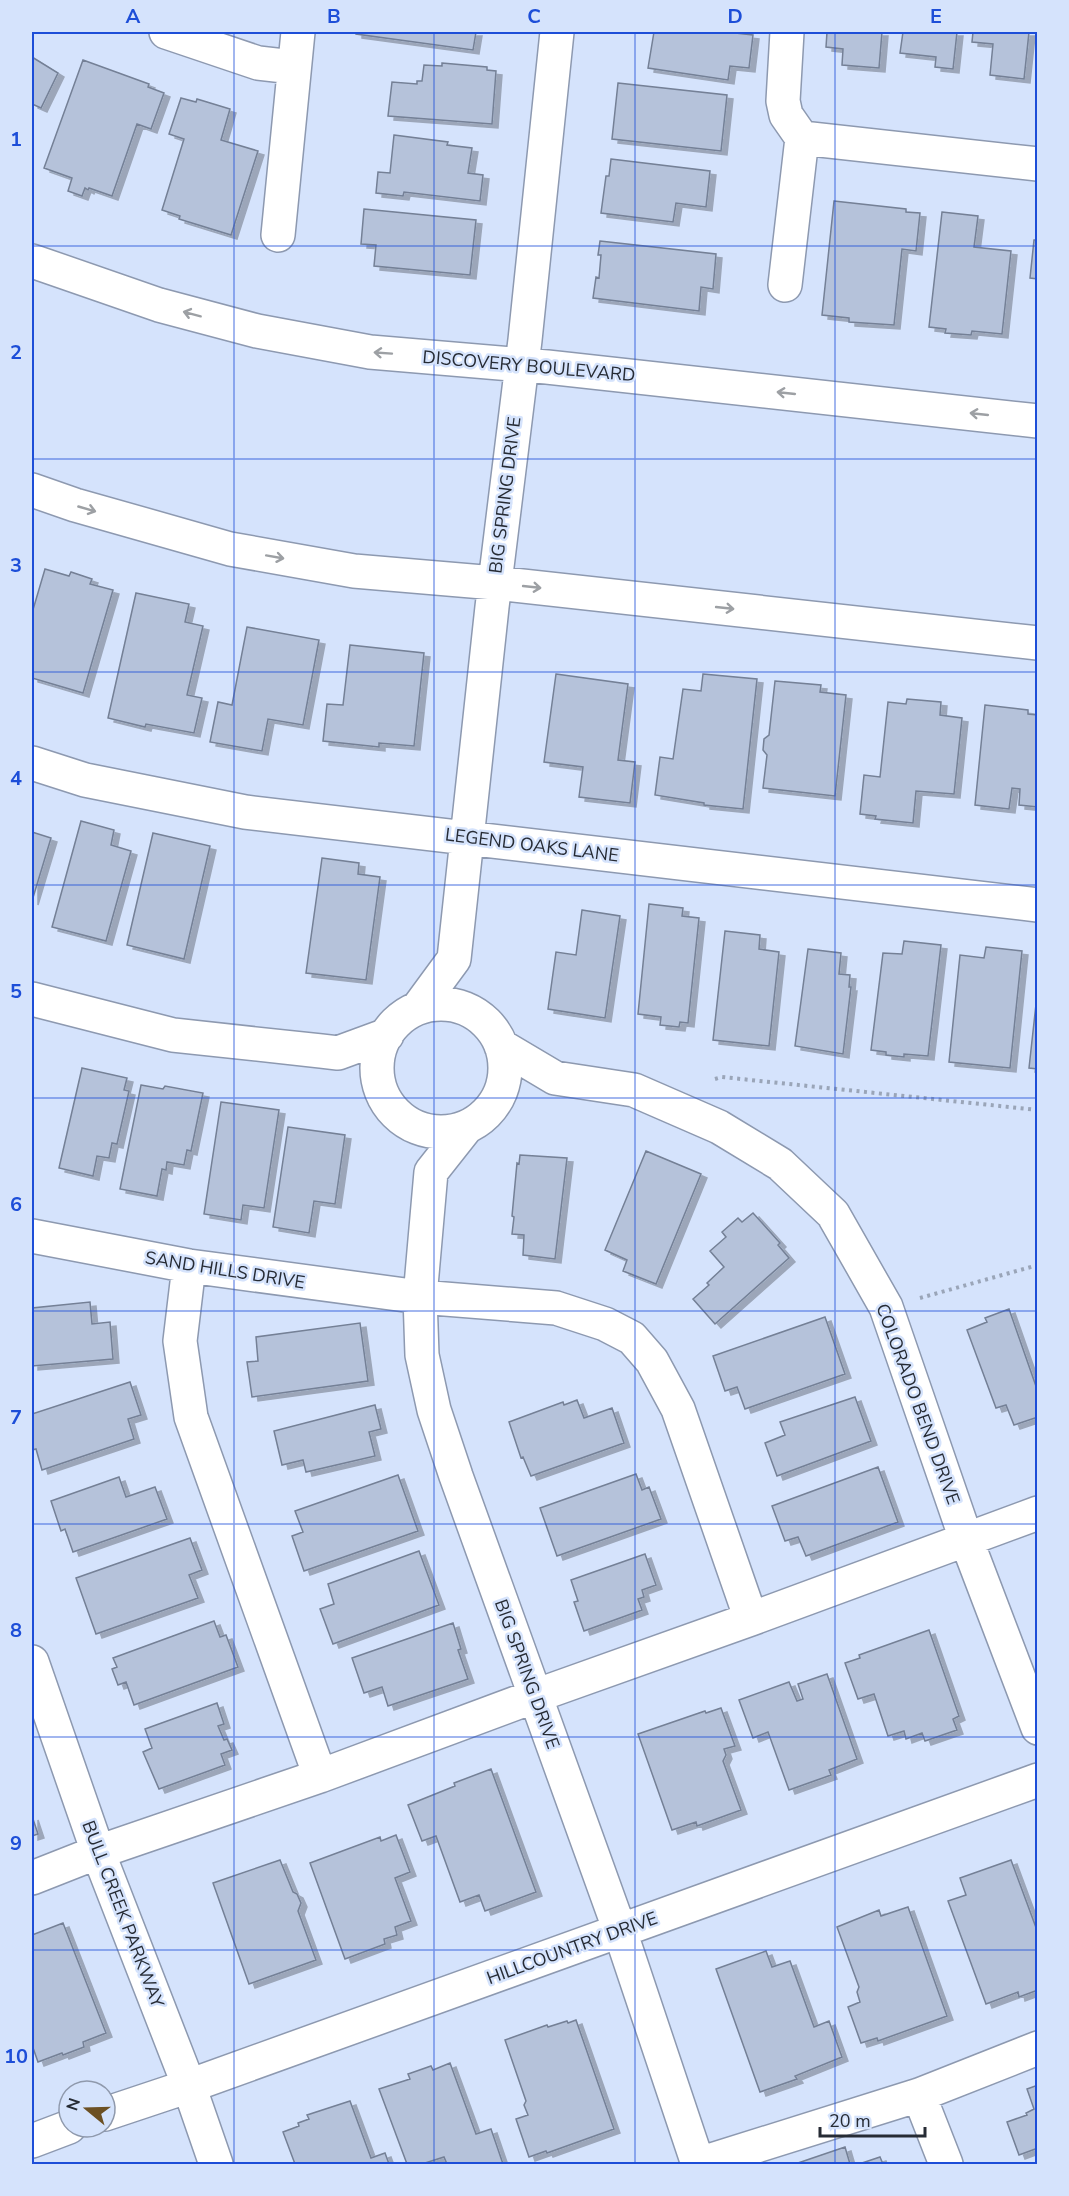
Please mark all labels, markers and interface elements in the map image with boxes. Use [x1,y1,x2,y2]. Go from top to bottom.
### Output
text: A [126,3,141,30]
text: B [327,3,341,30]
text: C [527,3,541,30]
text: D [727,3,743,30]
text: E [930,3,942,30]
text: 1 [10,126,22,153]
one-way arrow [183,307,202,319]
text: 2 [10,339,22,366]
street label: DISCOVERY BOULEVARD [422,345,636,387]
one-way arrow [373,347,393,358]
one-way arrow [776,387,796,398]
one-way arrow [970,409,990,420]
street label: BIG SPRING DRIVE [483,415,527,575]
one-way arrow [77,504,96,515]
text: 3 [10,552,22,579]
one-way arrow [265,552,285,563]
one-way arrow [521,582,541,593]
one-way arrow [715,603,735,614]
text: 4 [10,765,22,792]
street label: LEGEND OAKS LANE [444,822,620,868]
text: 5 [10,978,22,1005]
text: 6 [10,1191,22,1218]
street label: SAND HILLS DRIVE [143,1246,307,1294]
street label: COLORADO BEND DRIVE [870,1300,966,1508]
text: 7 [10,1404,22,1431]
street label: BIG SPRING DRIVE [489,1596,565,1752]
text: 8 [10,1617,22,1644]
street label: BULL CREEK PARKWAY [76,1817,170,2011]
text: 9 [10,1830,22,1857]
street label: HILLCOUNTRY DRIVE [483,1906,661,1990]
text: 10 [4,2043,28,2070]
north arrow [57,2079,117,2139]
text: N [61,2095,86,2114]
scale bar [820,2100,925,2138]
text: 20 m [829,2109,871,2133]

